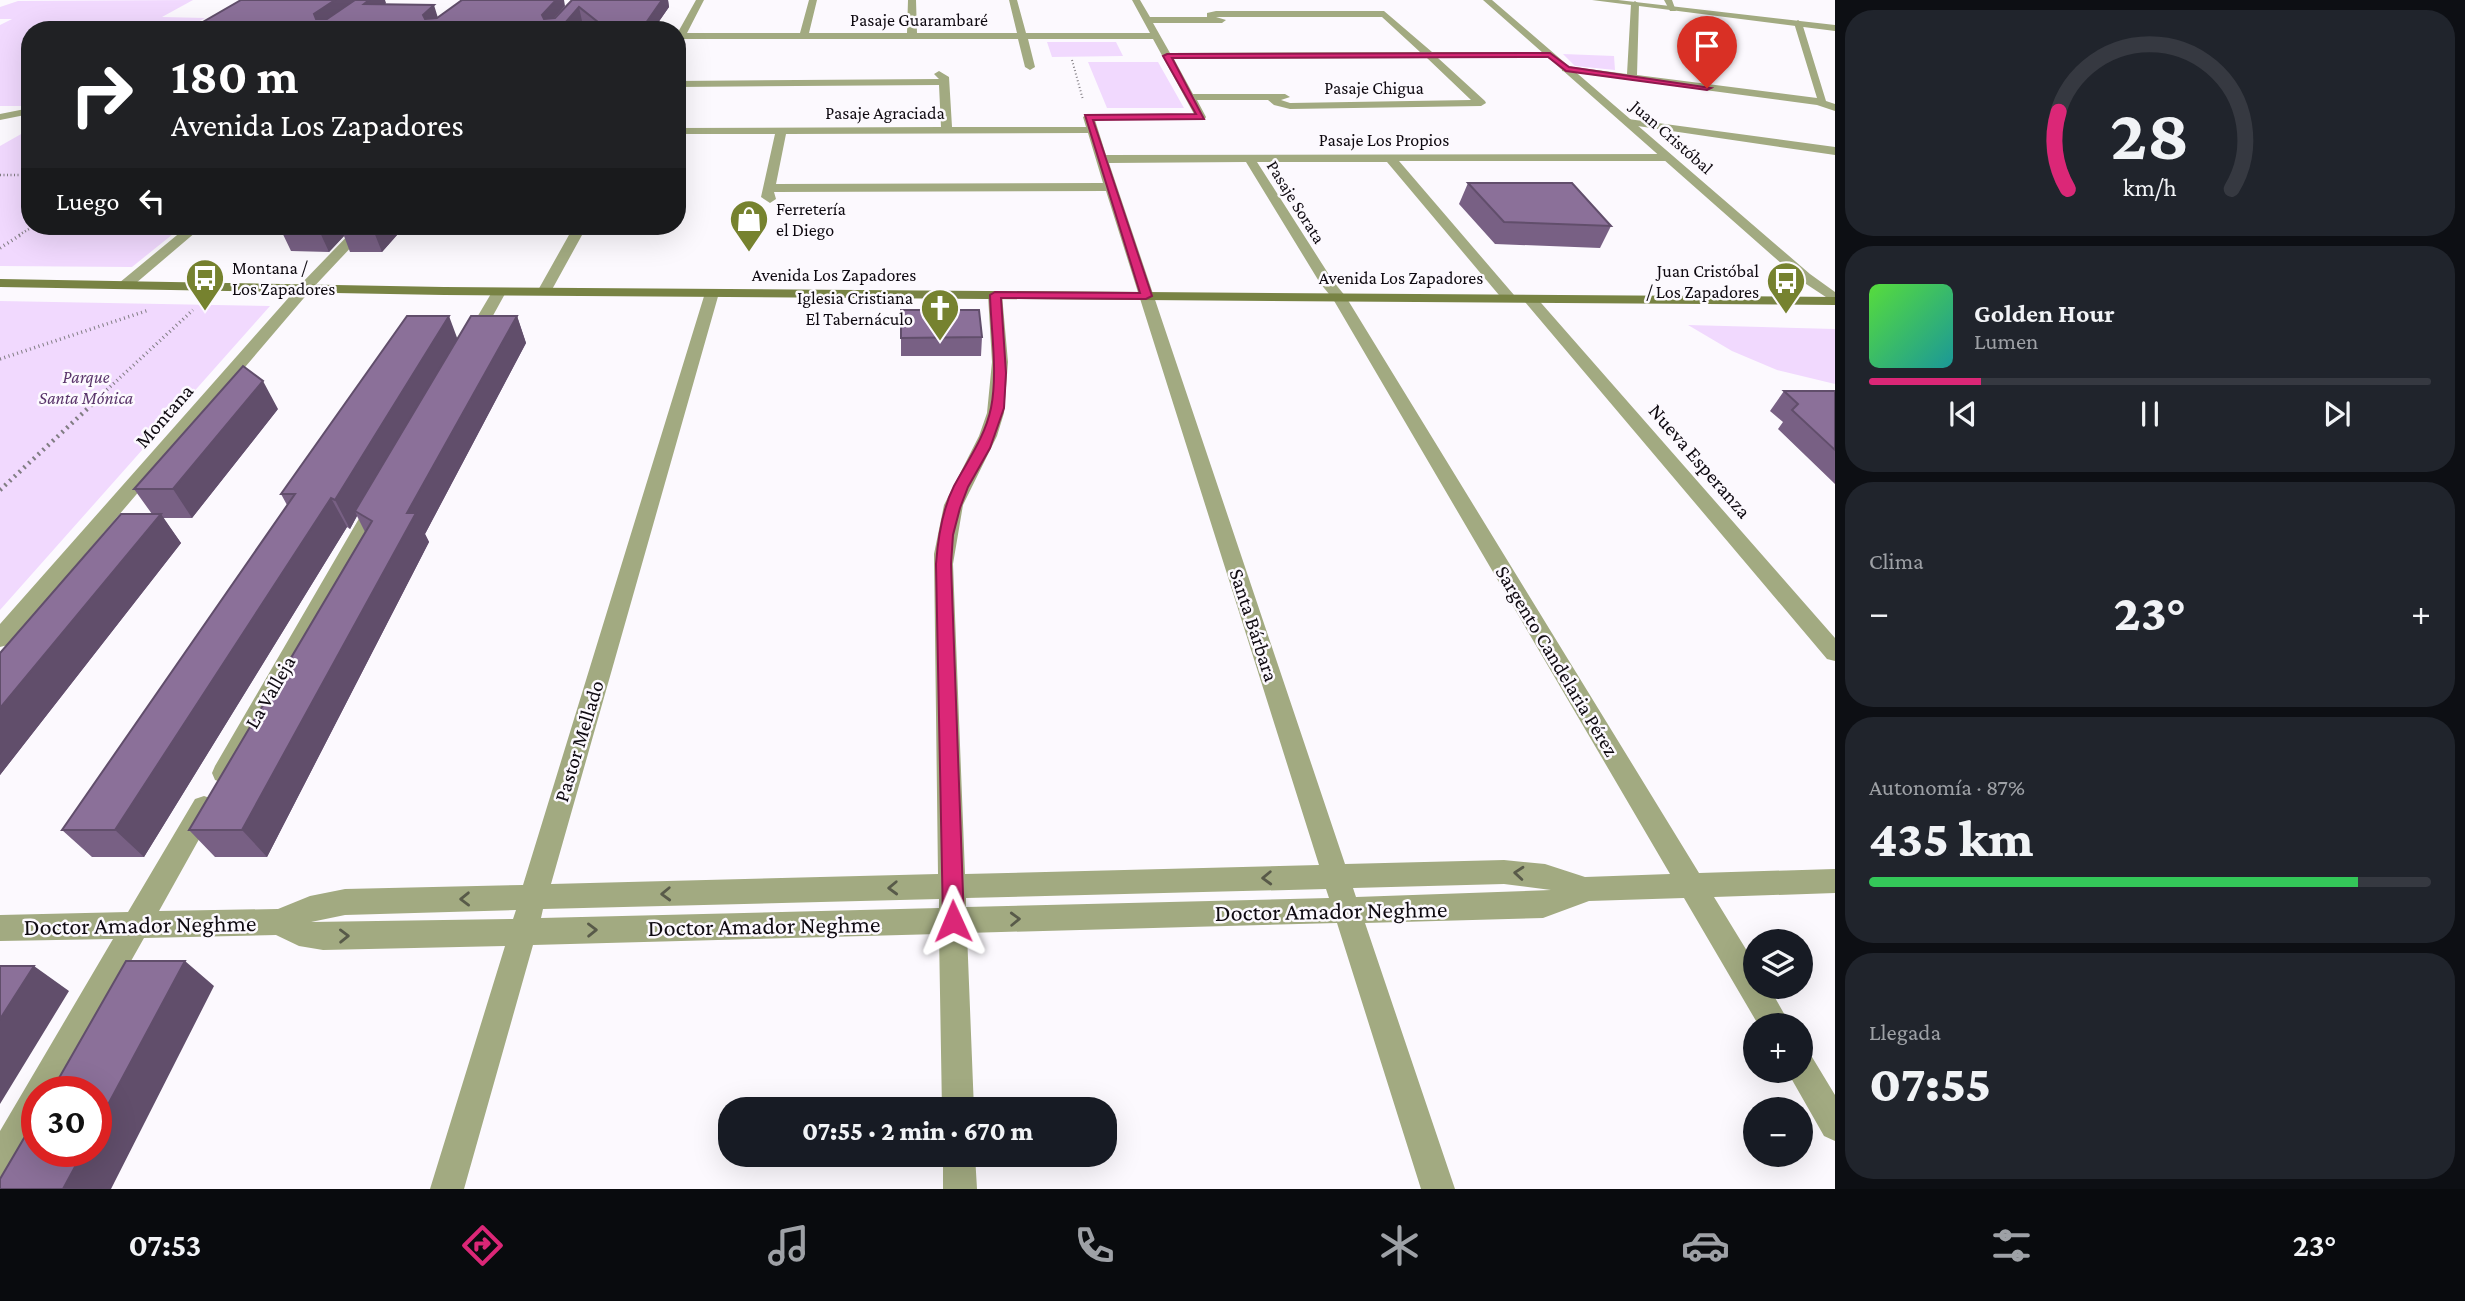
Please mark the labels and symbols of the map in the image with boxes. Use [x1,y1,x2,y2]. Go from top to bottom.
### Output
street label: Pasaje Guarambaré [850,10,988,31]
pin [1677,16,1737,88]
street label: Pasaje Chigua [1324,78,1424,99]
street label: Juan Cristóbal [1625,95,1717,178]
street label: Pasaje Agraciada [825,103,945,124]
street label: Pasaje Los Propios [1319,130,1449,151]
street label: Pasaje Sorata [1262,157,1329,248]
shop icon: Ferretería el Diego [728,198,770,253]
place label: Ferretería el Diego [776,199,846,240]
bus stop icon: Montana / Los Zapadores [184,257,226,312]
place label: Montana / Los Zapadores [232,258,335,299]
bus stop icon: Juan Cristóbal / Los Zapadores [1765,260,1807,315]
place label: Juan Cristóbal / Los Zapadores [1646,261,1759,302]
street label: Avenida Los Zapadores [752,265,916,285]
street label: Avenida Los Zapadores [1319,268,1483,288]
church icon: Iglesia Cristiana El Tabernáculo [919,287,961,342]
place label: Iglesia Cristiana El Tabernáculo [797,288,913,329]
park label: Parque Santa Mónica [39,367,134,408]
street label: Montana [130,379,198,453]
street label: Nueva Esperanza [1644,399,1756,523]
street label: Sargento Candelaria Pérez [1490,561,1624,761]
street label: Santa Bárbara [1224,566,1284,685]
street label: La Valleja [240,651,301,733]
street label: Pastor Mellado [549,677,609,805]
one-way arrow [1513,866,1524,881]
one-way arrow [1262,870,1272,886]
one-way arrow [887,880,898,896]
position arrow [916,884,990,958]
one-way arrow [660,886,670,902]
one-way arrow [459,892,470,907]
street label: Doctor Amador Neghme [1214,895,1448,926]
street label: Doctor Amador Neghme [23,909,257,940]
street label: Doctor Amador Neghme [647,910,881,941]
one-way arrow [1010,911,1021,927]
one-way arrow [587,922,597,938]
one-way arrow [339,928,350,944]
speed limit sign: 30 [21,1076,112,1167]

